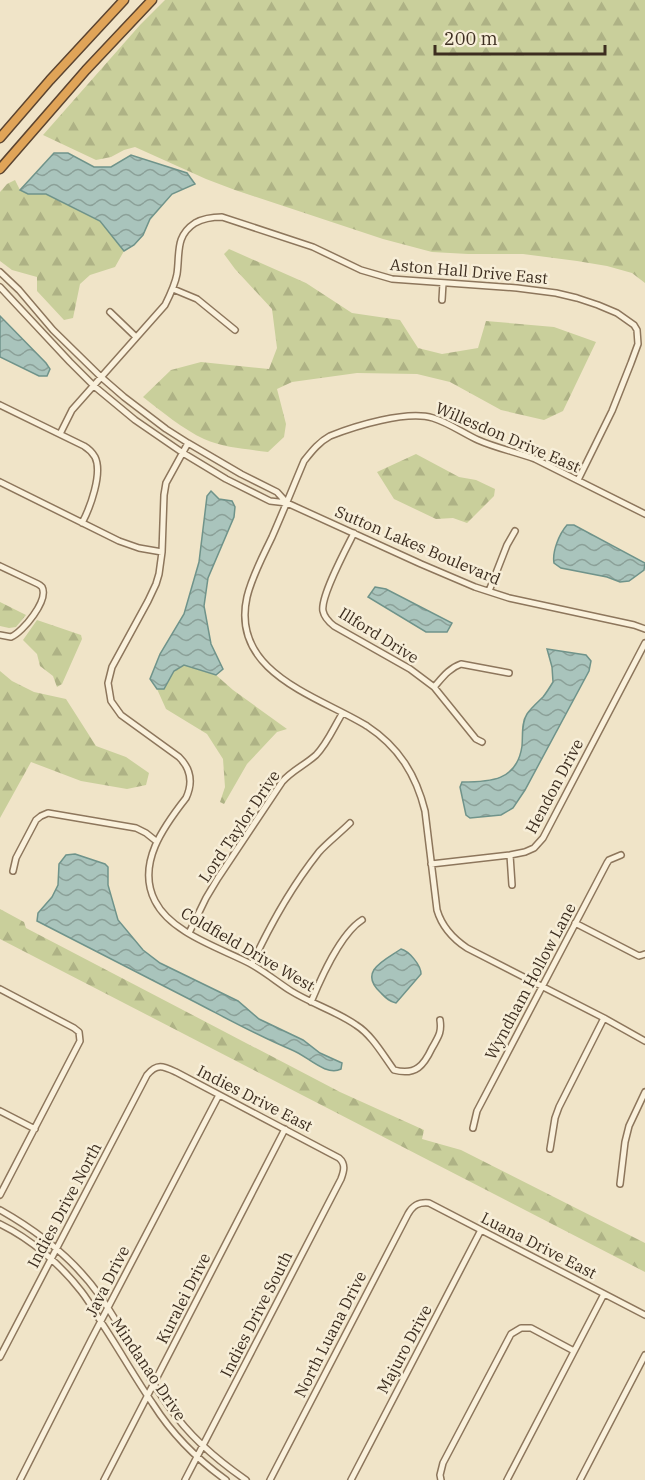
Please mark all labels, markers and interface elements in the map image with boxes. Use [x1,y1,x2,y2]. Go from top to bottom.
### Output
scale bar [435,18,604,56]
text: 200 m [444,27,498,50]
street label: Aston Hall Drive East [389,254,549,288]
street label: Willesdon Drive East [433,397,584,477]
street label: Sutton Lakes Boulevard [332,501,504,589]
street label: Illford Drive [335,603,423,667]
street label: Hendon Drive [521,735,587,837]
street label: Lord Taylor Drive [194,766,284,886]
street label: Wyndham Hollow Lane [480,899,580,1063]
street label: Coldfield Drive West [177,902,319,996]
street label: Indies Drive East [194,1060,316,1136]
street label: Indies Drive North [23,1139,105,1271]
street label: Luana Drive East [478,1207,600,1283]
street label: Java Drive [81,1242,133,1320]
street label: Indies Drive South [216,1248,296,1380]
street label: Kuralei Drive [152,1249,214,1347]
street label: North Luana Drive [290,1268,370,1400]
street label: Majuro Drive [372,1301,436,1397]
street label: Mindanao Drive [107,1314,191,1424]

